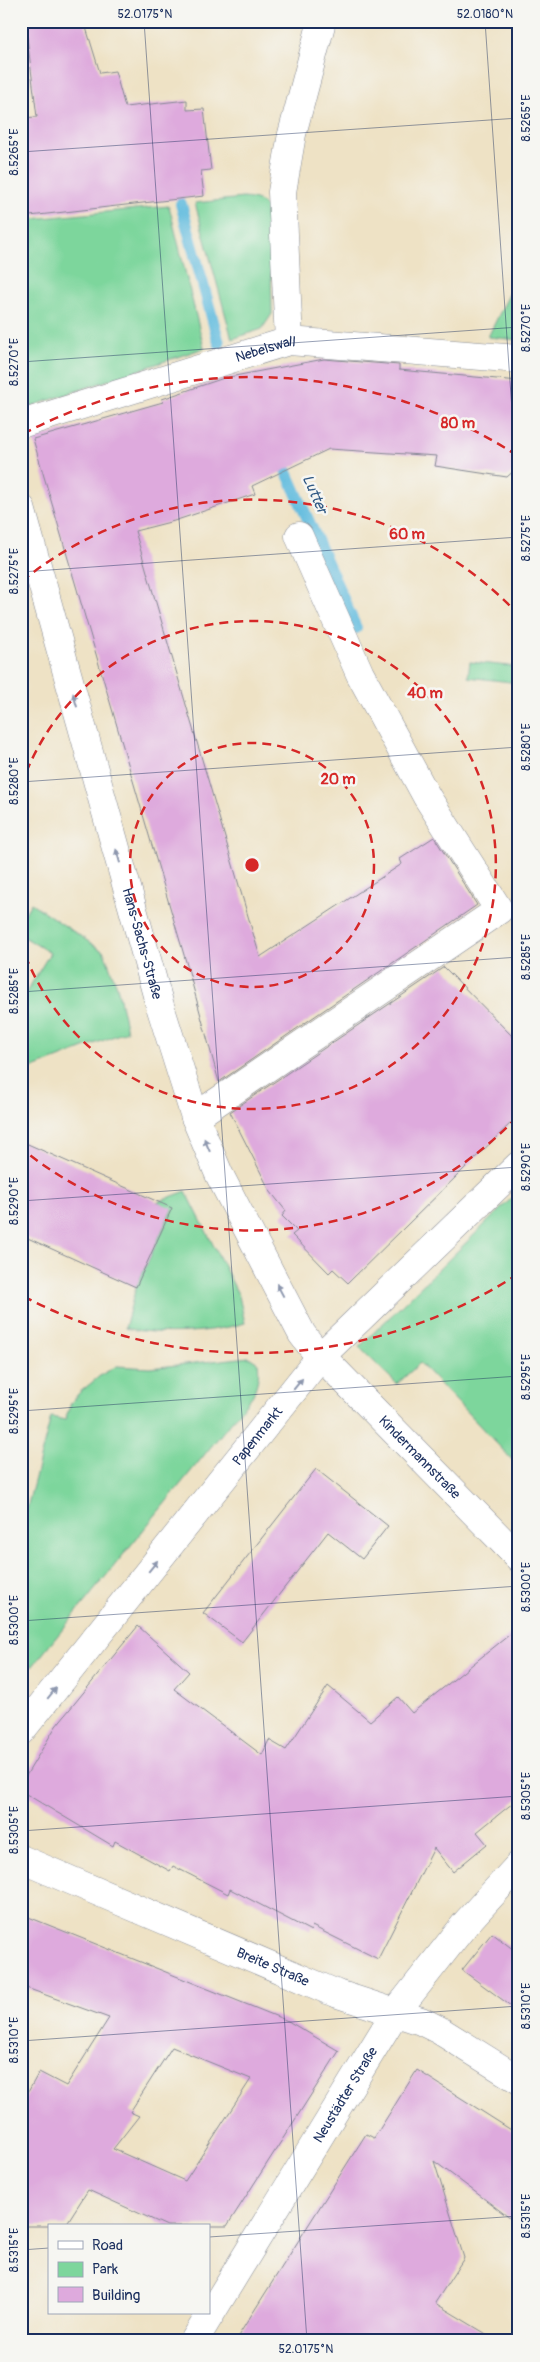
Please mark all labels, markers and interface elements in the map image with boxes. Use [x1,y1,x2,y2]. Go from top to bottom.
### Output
text: 52.0175°N [118,7,172,22]
text: 52.0180°N [457,7,513,22]
text: 8.5265°E [519,95,534,141]
text: 8.5265°E [7,129,22,175]
text: 8.5270°E [519,304,534,352]
street label: Nebelswall [233,333,296,366]
text: 8.5270°E [7,338,22,386]
text: 80 m [441,414,475,433]
water label: Lutter [298,472,332,518]
text: 8.5275°E [519,515,534,561]
text: 60 m [389,525,425,544]
text: 8.5275°E [7,548,22,594]
text: 40 m [407,684,443,703]
one-way arrow [70,692,78,707]
text: 8.5280°E [519,723,534,771]
text: 8.5280°E [7,757,22,805]
text: 20 m [320,770,356,789]
one-way arrow [114,849,122,864]
centre of rings [243,856,261,874]
street label: Hans-Sachs-Straße [118,886,166,1001]
text: 8.5285°E [519,934,534,980]
text: 8.5285°E [7,968,22,1014]
one-way arrow [202,1138,210,1152]
text: 8.5290°E [519,1143,534,1191]
text: 8.5290°E [7,1177,22,1225]
one-way arrow [276,1283,284,1298]
text: 8.5295°E [519,1354,534,1400]
one-way arrow [293,1378,304,1391]
text: 8.5295°E [7,1388,22,1434]
street label: Papenmarkt [229,1403,286,1469]
street label: Kindermannstraße [375,1412,464,1503]
one-way arrow [148,1559,158,1573]
text: 8.5300°E [519,1562,534,1612]
text: 8.5300°E [7,1595,22,1645]
one-way arrow [46,1687,57,1700]
text: 8.5305°E [519,1772,534,1820]
text: 8.5305°E [7,1806,22,1854]
street label: Breite Straße [234,1944,312,1990]
text: 8.5310°E [519,1983,534,2029]
text: 8.5310°E [7,2017,22,2063]
street label: Neustädter Straße [310,2044,381,2146]
text: 8.5315°E [519,2194,534,2238]
legend [48,2224,210,2314]
text: 8.5315°E [7,2228,22,2272]
text: Road [92,2236,123,2255]
text: Park [92,2260,119,2279]
text: Building [92,2286,140,2305]
text: 52.0175°N [279,2342,333,2357]

